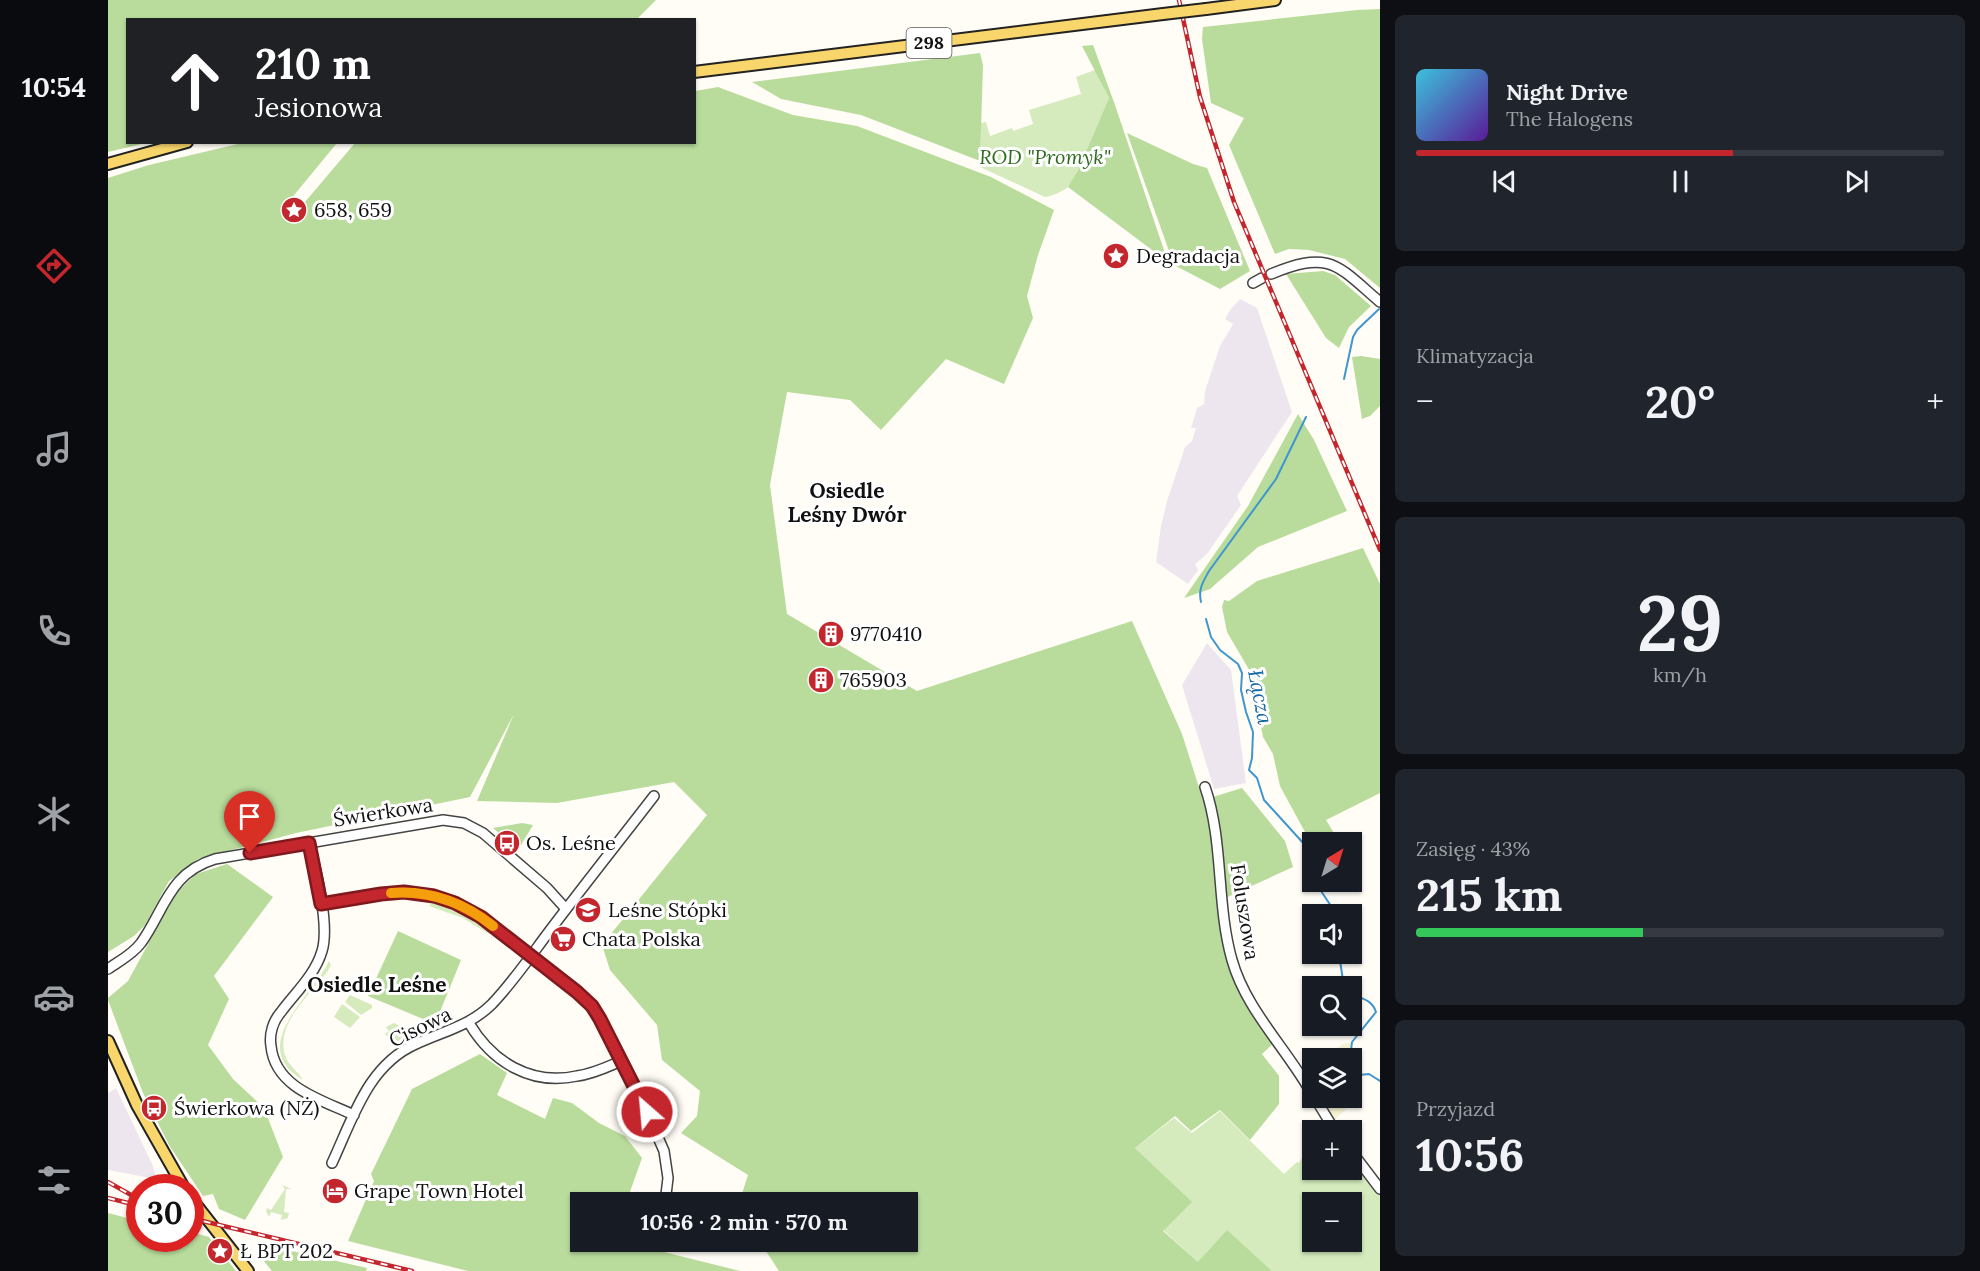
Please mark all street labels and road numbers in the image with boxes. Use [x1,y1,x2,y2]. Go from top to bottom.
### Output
road number: 298 [906,28,952,58]
street label: Świerkowa [331,791,435,832]
street label: Foluszowa [1226,862,1265,962]
street label: Cisowa [384,1001,455,1052]

